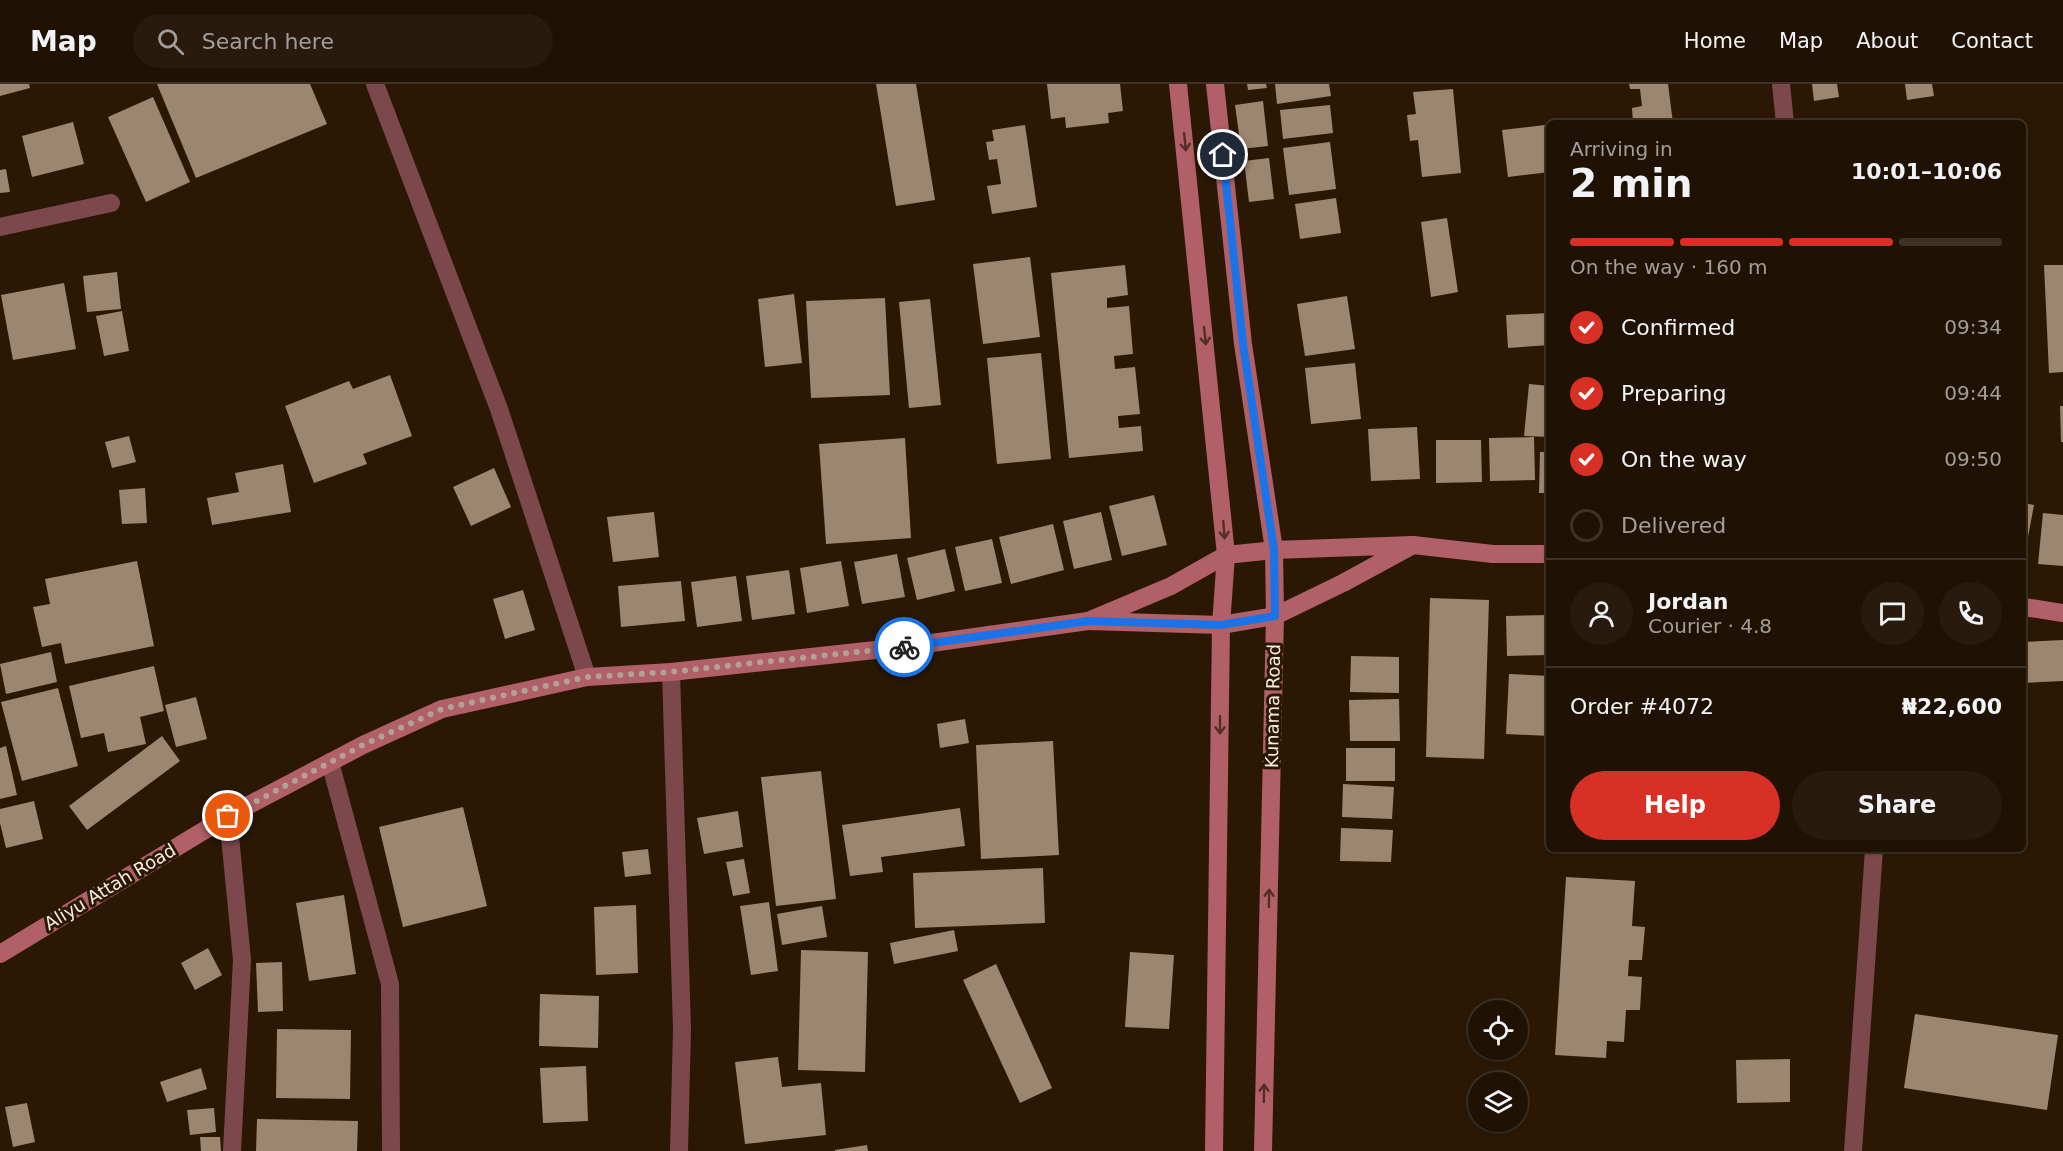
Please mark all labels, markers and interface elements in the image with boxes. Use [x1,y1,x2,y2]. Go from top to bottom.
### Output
search box [133,14,553,68]
text: Map [30,25,97,58]
icon: search [154,25,187,58]
text: Search here [202,29,334,54]
text: Home [1684,29,1746,53]
text: Map [1779,29,1823,53]
text: About [1856,29,1918,53]
text: Contact [1951,29,2033,53]
pin [1197,129,1248,180]
one-way arrow [1179,132,1190,152]
text: Arriving in [1570,137,1673,161]
icon: home [1206,138,1239,171]
text: 10:01–10:06 [1851,159,2002,184]
text: 2 min [1570,161,1692,206]
text: On the way · 160 m [1570,255,1768,279]
icon: check [1570,311,1603,344]
text: Confirmed [1621,315,1735,340]
text: 09:34 [1944,315,2002,339]
one-way arrow [1200,326,1211,345]
icon: check [1570,377,1603,410]
text: Preparing [1621,381,1727,406]
text: 09:44 [1944,381,2002,405]
icon: check [1570,443,1603,476]
text: On the way [1621,447,1747,472]
text: 09:50 [1944,447,2002,471]
text: Delivered [1621,513,1726,538]
one-way arrow [1219,520,1230,540]
button: person [1570,582,1633,645]
button: chat [1861,582,1924,645]
button: phone [1939,582,2002,645]
text: Jordan [1648,589,1728,614]
text: Courier · 4.8 [1648,614,1772,638]
courier [874,617,934,677]
icon: bike [888,631,921,664]
street label: Kunama Road [1261,644,1284,768]
text: Order #4072 [1570,694,1714,719]
text: ₦22,600 [1902,694,2002,719]
one-way arrow [1214,714,1226,734]
button: Help [1570,771,1780,840]
button: Share [1792,771,2002,840]
pin [202,790,253,841]
icon: bag [211,799,244,832]
street label: Aliyu Attah Road [40,839,179,934]
one-way arrow [1263,888,1274,908]
map controls [1468,1000,1528,1132]
button: locate [1468,1000,1528,1060]
button: layers [1468,1072,1528,1132]
one-way arrow [1258,1083,1270,1103]

